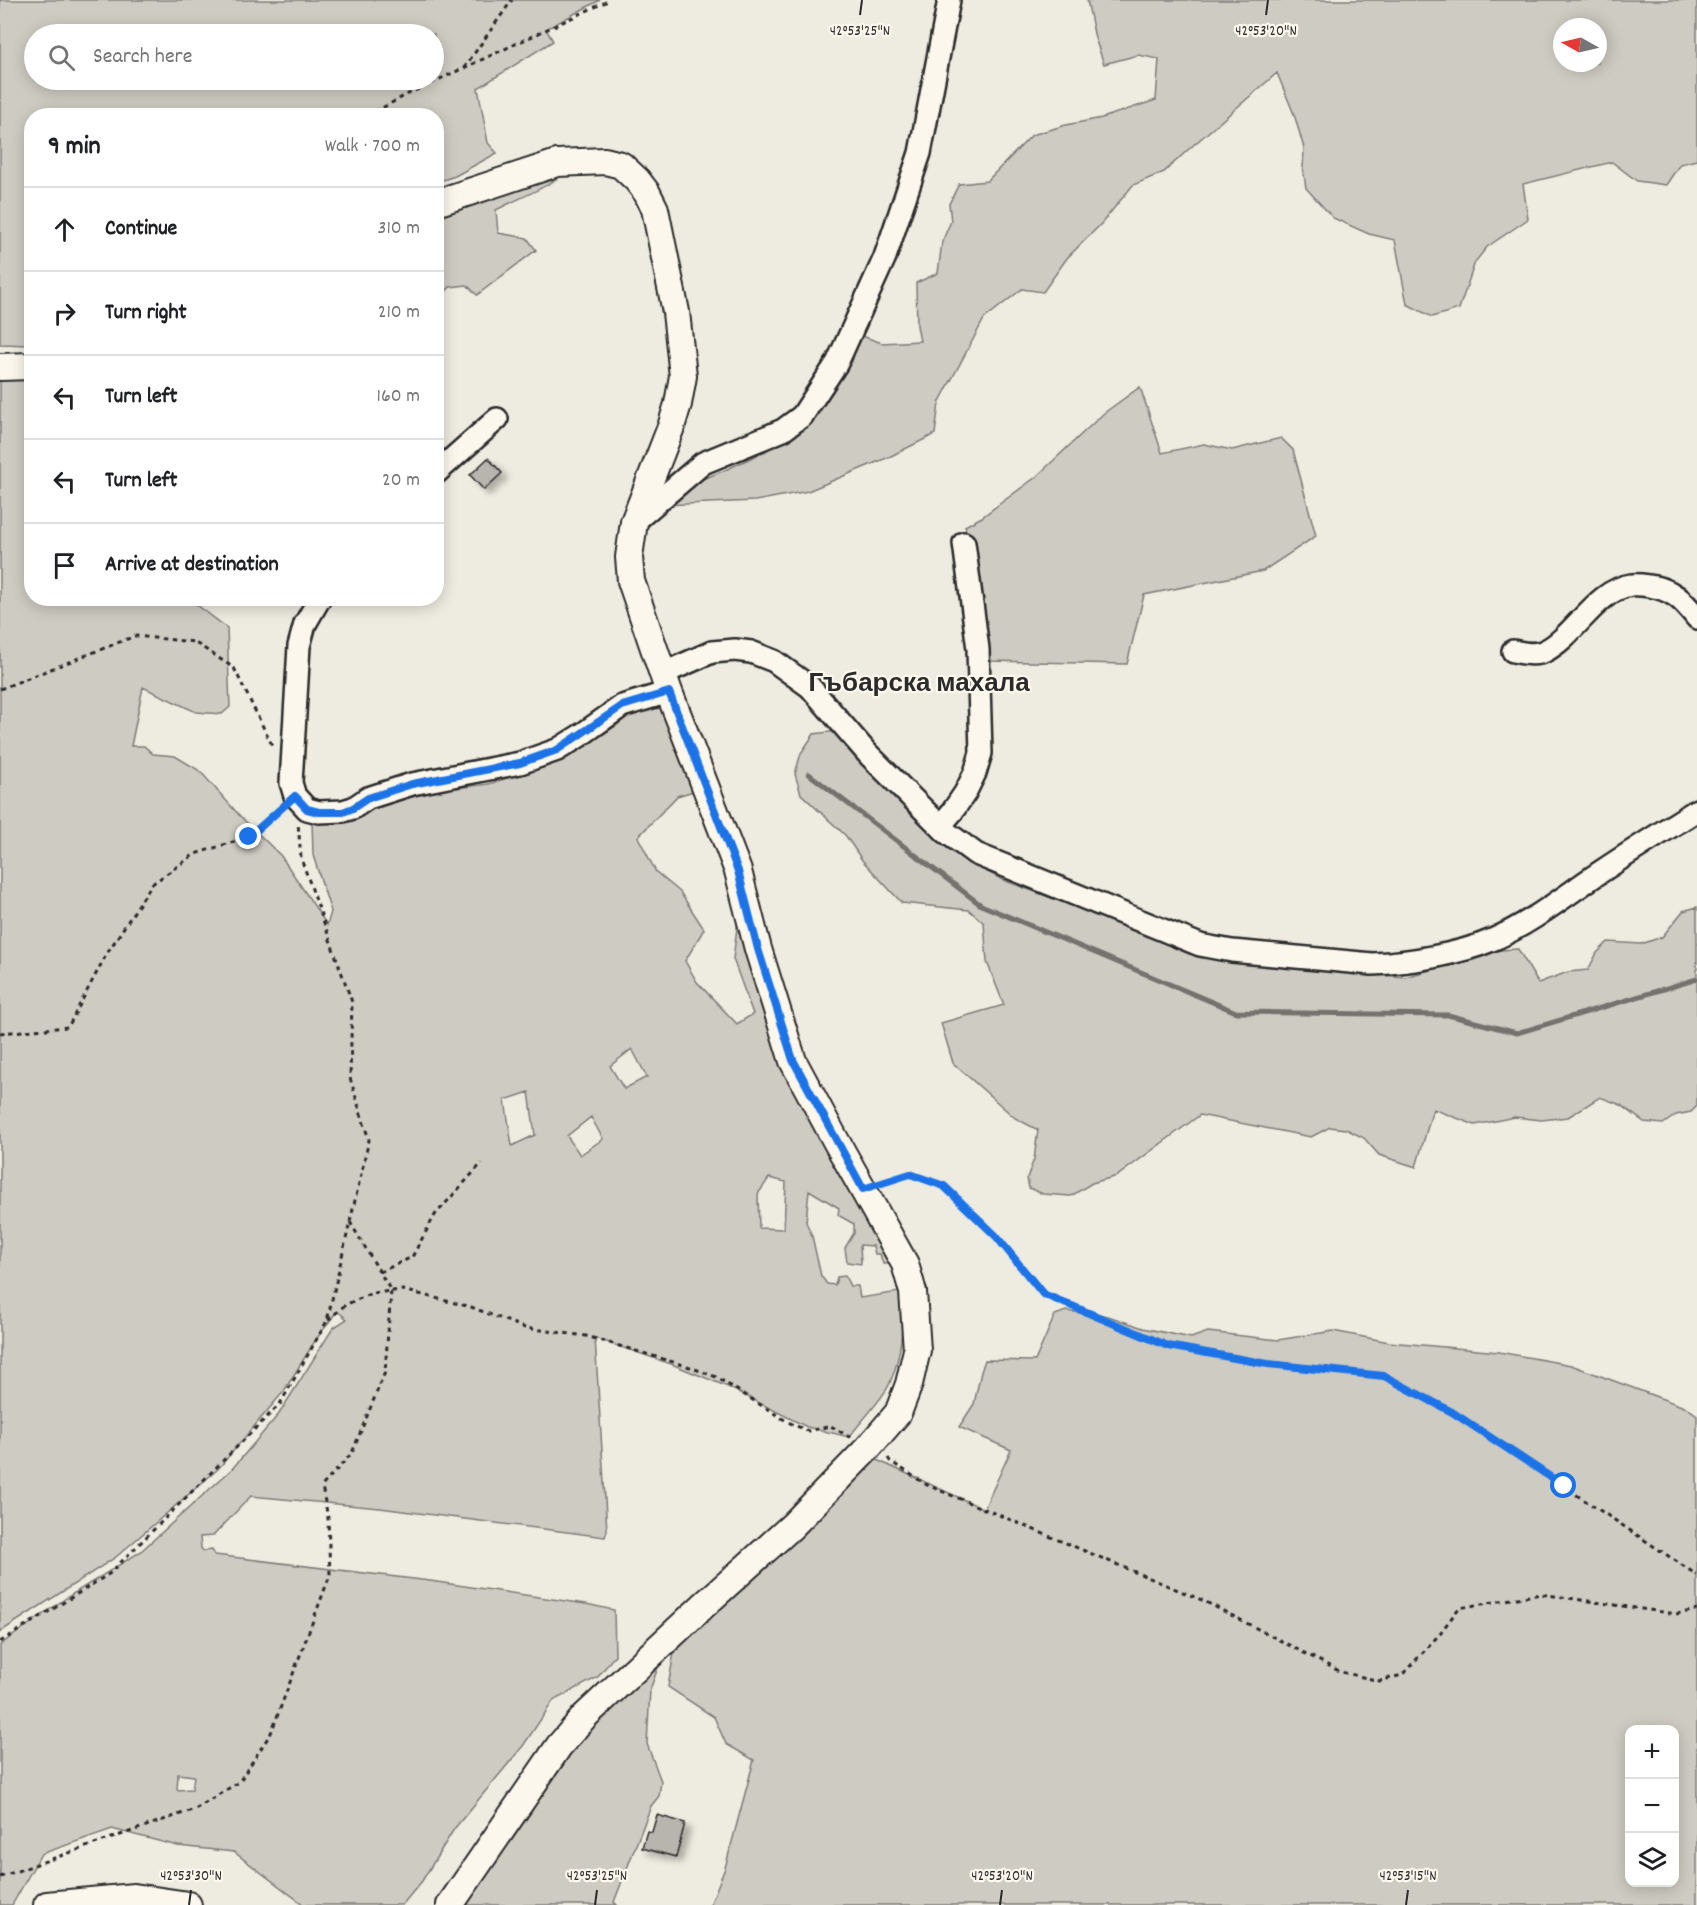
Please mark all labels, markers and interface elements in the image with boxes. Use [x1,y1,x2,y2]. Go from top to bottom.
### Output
north arrow [1553,18,1607,72]
text: 42°53'25"N [830,21,890,43]
text: 42°53'20"N [1235,21,1297,43]
search box [24,24,444,90]
icon: search [45,41,78,74]
text: Search here [93,42,192,73]
text: 9 min [48,129,101,166]
text: Walk · 700 m [325,133,420,161]
icon: ahead [48,213,81,246]
text: Continue [105,214,177,245]
text: 310 m [378,215,420,243]
icon: right [48,297,81,330]
text: Turn right [105,298,187,329]
text: 210 m [378,299,420,327]
icon: left [48,381,81,414]
text: Turn left [105,382,177,413]
text: 160 m [377,383,420,411]
icon: left [48,465,81,498]
text: Turn left [105,466,177,497]
text: 20 m [382,467,420,495]
icon: arrive [48,549,81,582]
text: Arrive at destination [105,550,279,581]
district label: Гъбарска махала [808,667,1030,704]
route end [235,823,261,849]
route start [1550,1472,1576,1498]
map controls [1625,1725,1679,1887]
button: + [1625,1725,1679,1779]
button: − [1625,1779,1679,1833]
button: layers [1625,1833,1679,1887]
text: 42°53'30"N [160,1866,222,1888]
text: 42°53'25"N [567,1866,627,1888]
text: 42°53'20"N [971,1866,1033,1888]
text: 42°53'15"N [1379,1866,1437,1888]

